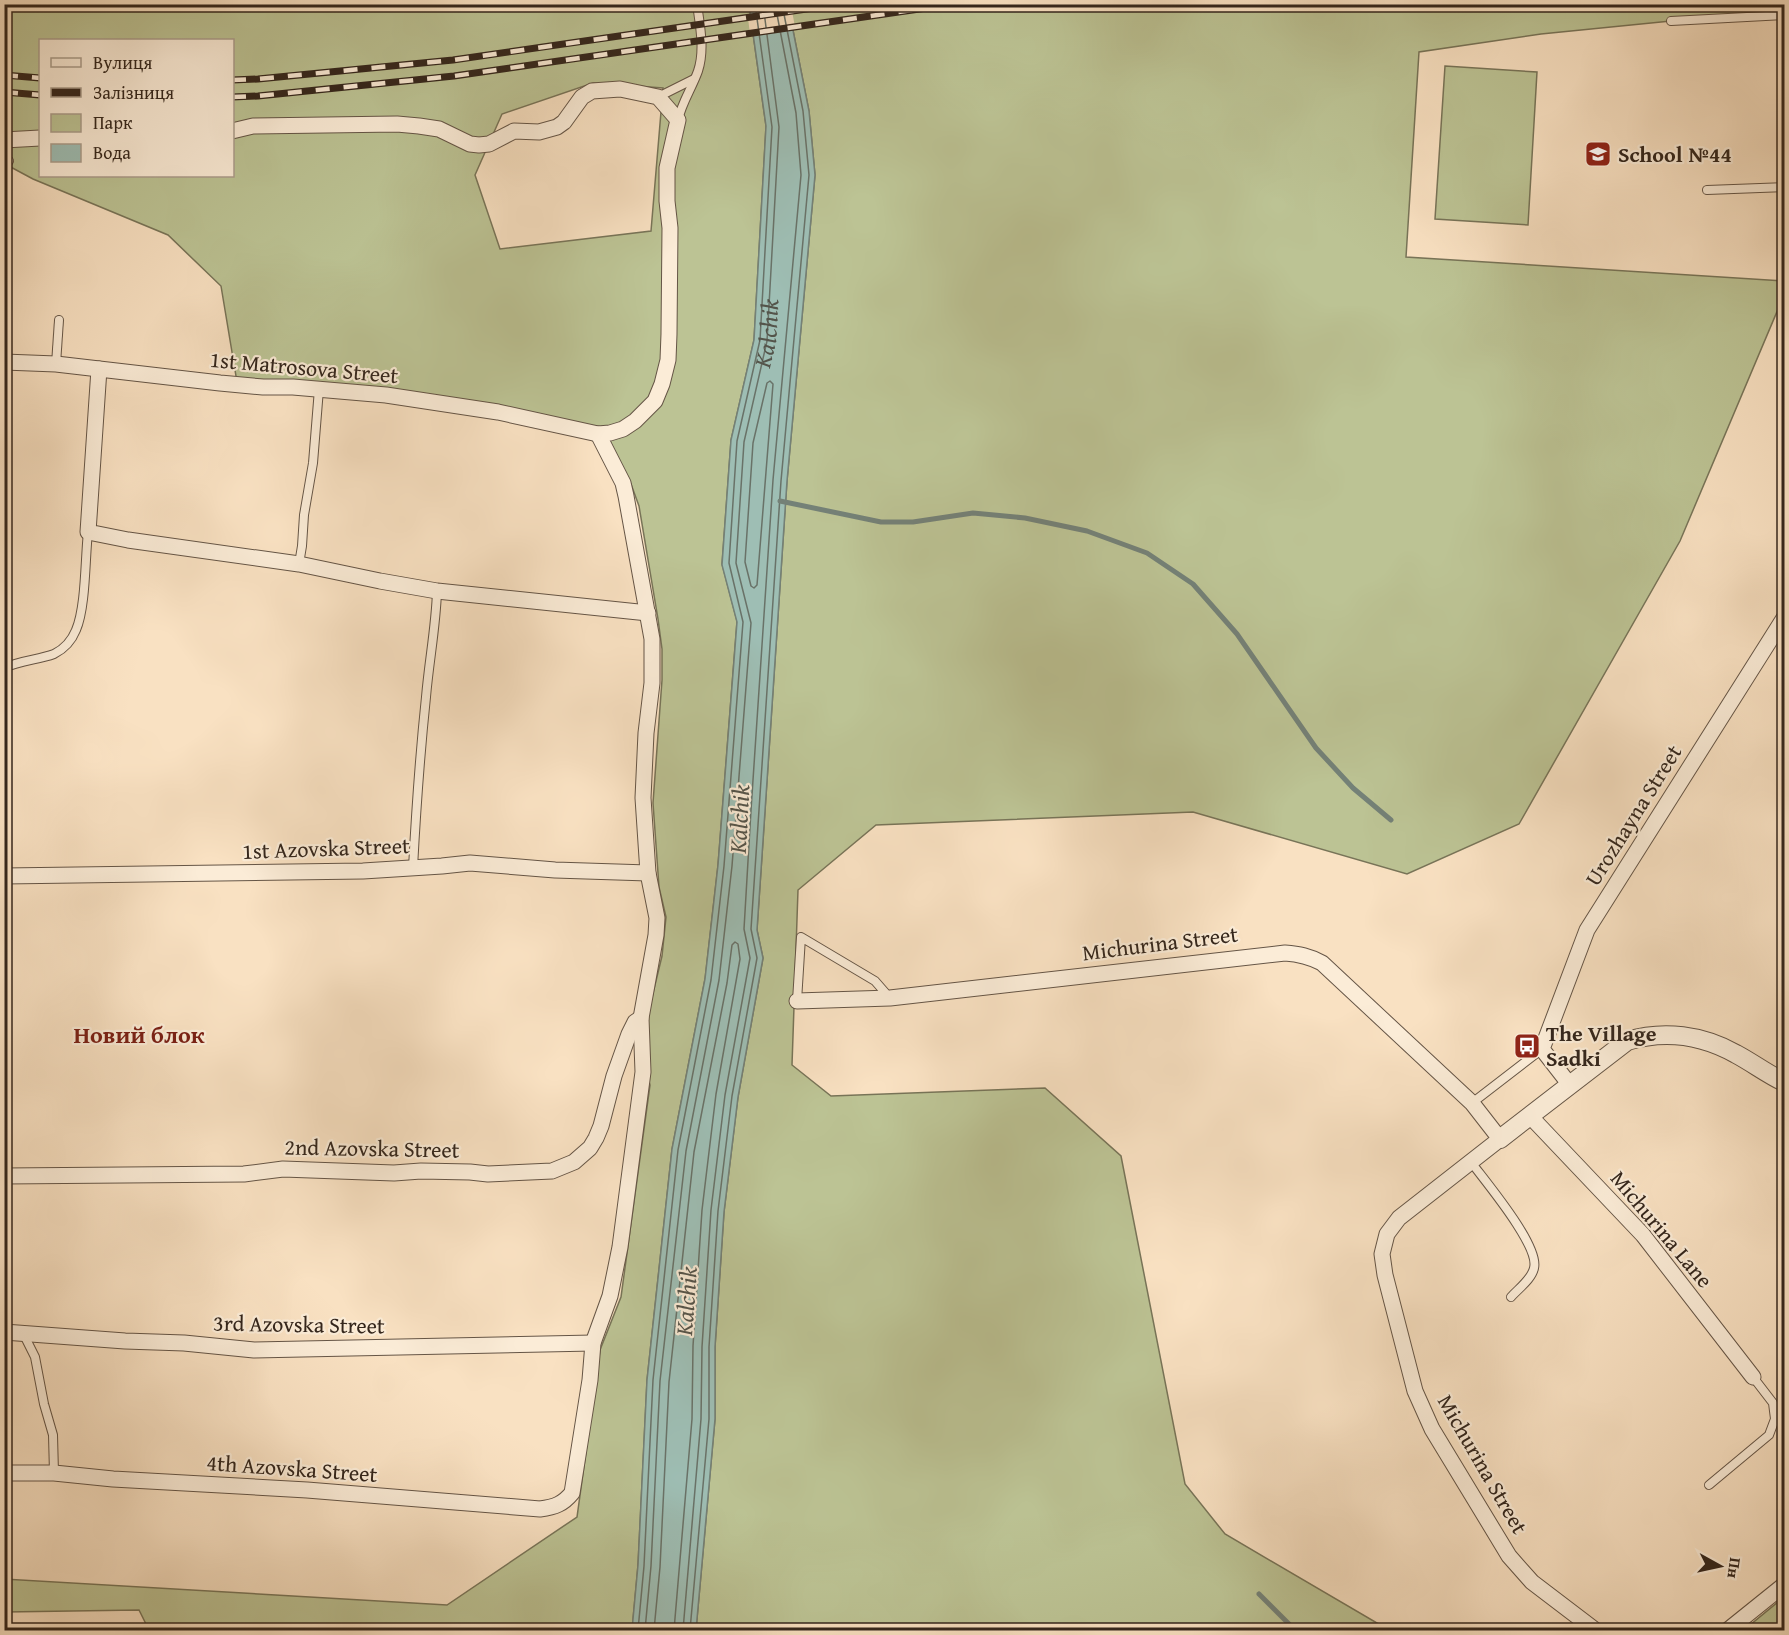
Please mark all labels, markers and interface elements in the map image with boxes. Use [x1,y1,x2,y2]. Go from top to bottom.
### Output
legend [39,39,234,177]
text: Вулиця [93,49,152,76]
text: Залізниця [93,79,174,106]
text: Парк [93,109,133,136]
place label: School №44 [1618,138,1732,170]
text: Вода [93,139,131,166]
school or university icon: School №44 [1583,139,1613,169]
water label: Kalchik [744,298,787,372]
street label: 1st Matrosova Street [208,343,400,391]
street label: Urozhayna Street [1577,738,1689,892]
water label: Kalchik [720,784,758,855]
street label: 1st Azovska Street [242,829,410,867]
street label: Michurina Street [1080,918,1240,968]
district label: Новий блок [73,1017,205,1052]
place label: The Village Sadki [1546,1017,1657,1074]
bus stop icon: The Village Sadki [1512,1031,1542,1061]
street label: 2nd Azovska Street [284,1130,460,1166]
street label: Michurina Lane [1603,1163,1721,1295]
water label: Kalchik [666,1265,706,1338]
street label: 3rd Azovska Street [213,1307,385,1341]
street label: Michurina Street [1430,1388,1536,1540]
street label: 4th Azovska Street [206,1446,379,1490]
north arrow [1690,1536,1750,1596]
text: Пн [1722,1556,1748,1580]

